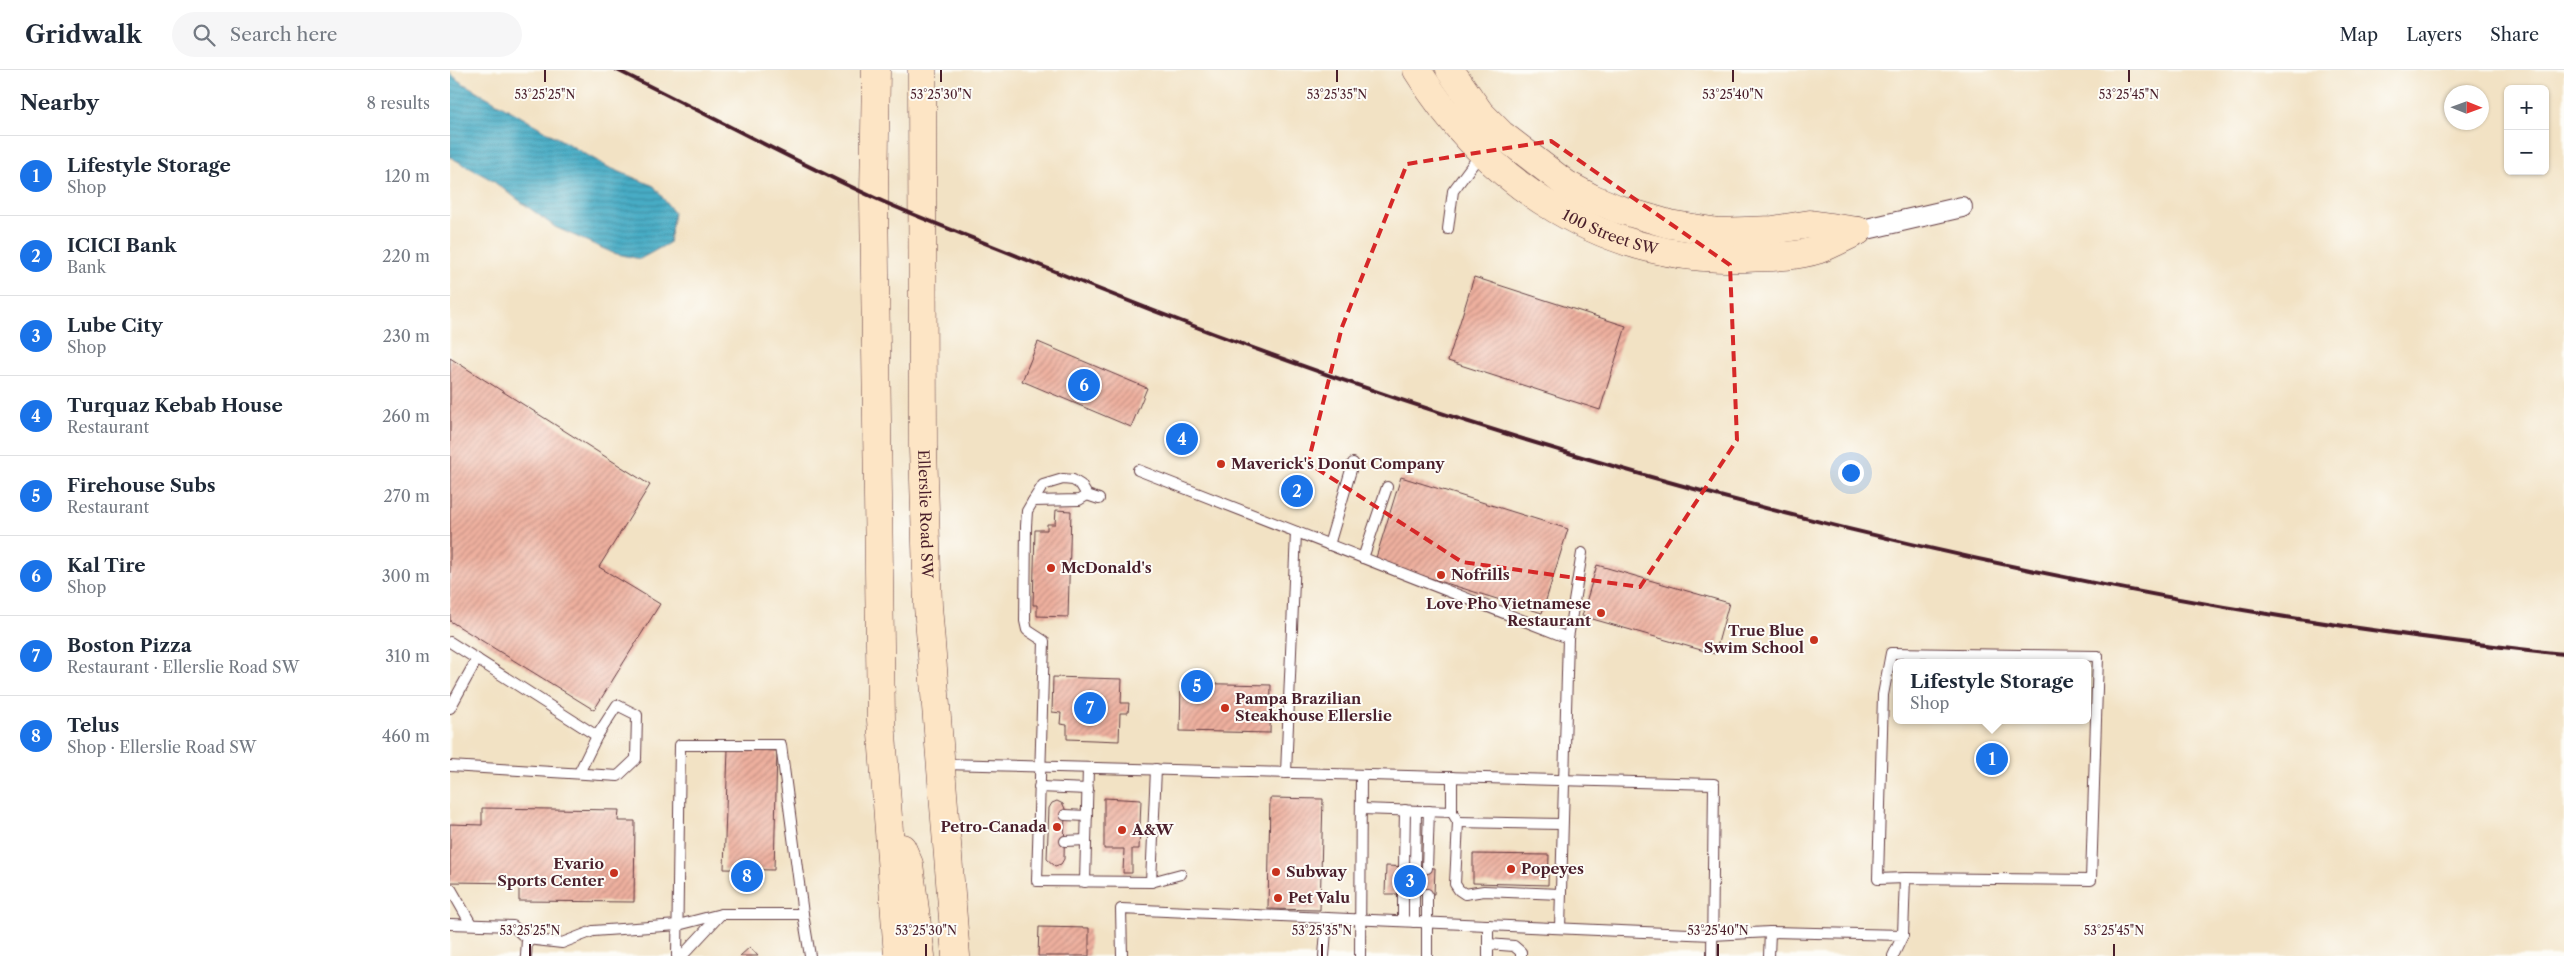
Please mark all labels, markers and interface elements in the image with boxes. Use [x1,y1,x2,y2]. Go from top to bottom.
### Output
search box [172,12,522,57]
text: Gridwalk [25,20,142,49]
icon: search [190,21,218,49]
text: Search here [230,23,338,46]
text: Map [2340,24,2378,46]
text: Layers [2406,24,2462,46]
text: Share [2490,24,2539,46]
north arrow [2444,85,2489,130]
map controls [2504,85,2549,175]
button: + [2504,85,2549,130]
text: 53°25'25"N [515,87,576,102]
text: 53°25'30"N [910,87,972,102]
text: 53°25'35"N [1307,87,1367,102]
text: 53°25'40"N [1702,87,1764,102]
text: 53°25'45"N [2099,87,2159,102]
text: Nearby [20,90,99,115]
text: 8 results [367,93,430,113]
button: − [2504,130,2549,175]
text: Lifestyle Storage [67,154,231,177]
text: 1 [32,166,40,186]
text: 120 m [385,166,430,186]
text: Shop [67,177,106,197]
street label: 100 Street SW [1559,205,1661,259]
text: ICICI Bank [67,234,177,257]
text: 2 [31,246,41,266]
text: 220 m [382,246,430,266]
text: Bank [67,257,106,277]
text: Lube City [67,314,163,337]
text: 3 [31,326,41,346]
text: 230 m [383,326,430,346]
text: Shop [67,337,106,357]
pin: 6 [1068,366,1100,404]
text: Turquaz Kebab House [67,394,283,417]
text: 4 [31,406,41,426]
text: 260 m [382,406,430,426]
text: Restaurant [67,417,149,437]
pin: 4 [1166,420,1198,458]
street label: Ellerslie Road SW [914,449,937,579]
place label: Maverick's Donut Company [1231,454,1445,473]
marker: Maverick's Donut Company [1215,458,1227,470]
your location [1838,460,1864,486]
pin: 2 [1281,472,1313,510]
text: Firehouse Subs [67,474,216,497]
text: 5 [32,486,40,506]
text: 270 m [384,486,430,506]
text: Restaurant [67,497,149,517]
text: Kal Tire [67,554,146,577]
place label: McDonald's [1061,558,1152,577]
marker: McDonald's [1045,562,1057,574]
place label: Nofrills [1451,565,1510,584]
text: 6 [31,566,41,586]
text: 300 m [382,566,430,586]
marker: Nofrills [1435,569,1447,581]
text: Shop [67,577,106,597]
place label: Love Pho Vietnamese Restaurant [1426,594,1591,630]
marker: Love Pho Vietnamese Restaurant [1595,607,1607,619]
place label: True Blue Swim School [1704,621,1804,657]
text: Boston Pizza [67,634,192,657]
marker: True Blue Swim School [1808,634,1820,646]
text: 7 [32,646,40,666]
text: 310 m [385,646,430,666]
text: Restaurant · Ellerslie Road SW [67,657,299,677]
popup [1893,659,2091,724]
pin: 5 [1181,667,1213,705]
text: Lifestyle Storage [1910,670,2074,693]
pin: 7 [1074,689,1106,727]
place label: Pampa Brazilian Steakhouse Ellerslie [1235,689,1392,725]
text: Shop [1910,693,1949,713]
marker: Pampa Brazilian Steakhouse Ellerslie [1219,702,1231,714]
text: Telus [67,714,119,737]
text: 8 [31,726,41,746]
text: 460 m [382,726,430,746]
text: Shop · Ellerslie Road SW [67,737,256,757]
pin: 1 [1976,740,2008,778]
place label: Petro-Canada [940,817,1047,836]
place label: A&W [1131,820,1174,839]
marker: Petro-Canada [1051,821,1063,833]
marker: A&W [1116,824,1128,836]
place label: Evario Sports Center [497,854,605,890]
pin: 8 [731,857,763,895]
place label: Popeyes [1521,859,1584,878]
place label: Subway [1286,862,1347,881]
pin: 3 [1394,862,1426,900]
marker: Popeyes [1505,863,1517,875]
marker: Subway [1270,866,1282,878]
marker: Evario Sports Center [608,867,620,879]
place label: Pet Valu [1288,888,1350,907]
marker: Pet Valu [1272,892,1284,904]
text: 53°25'25"N [500,923,561,938]
text: 53°25'30"N [895,923,957,938]
text: 53°25'35"N [1292,923,1352,938]
text: 53°25'40"N [1687,923,1749,938]
text: 53°25'45"N [2084,923,2144,938]

